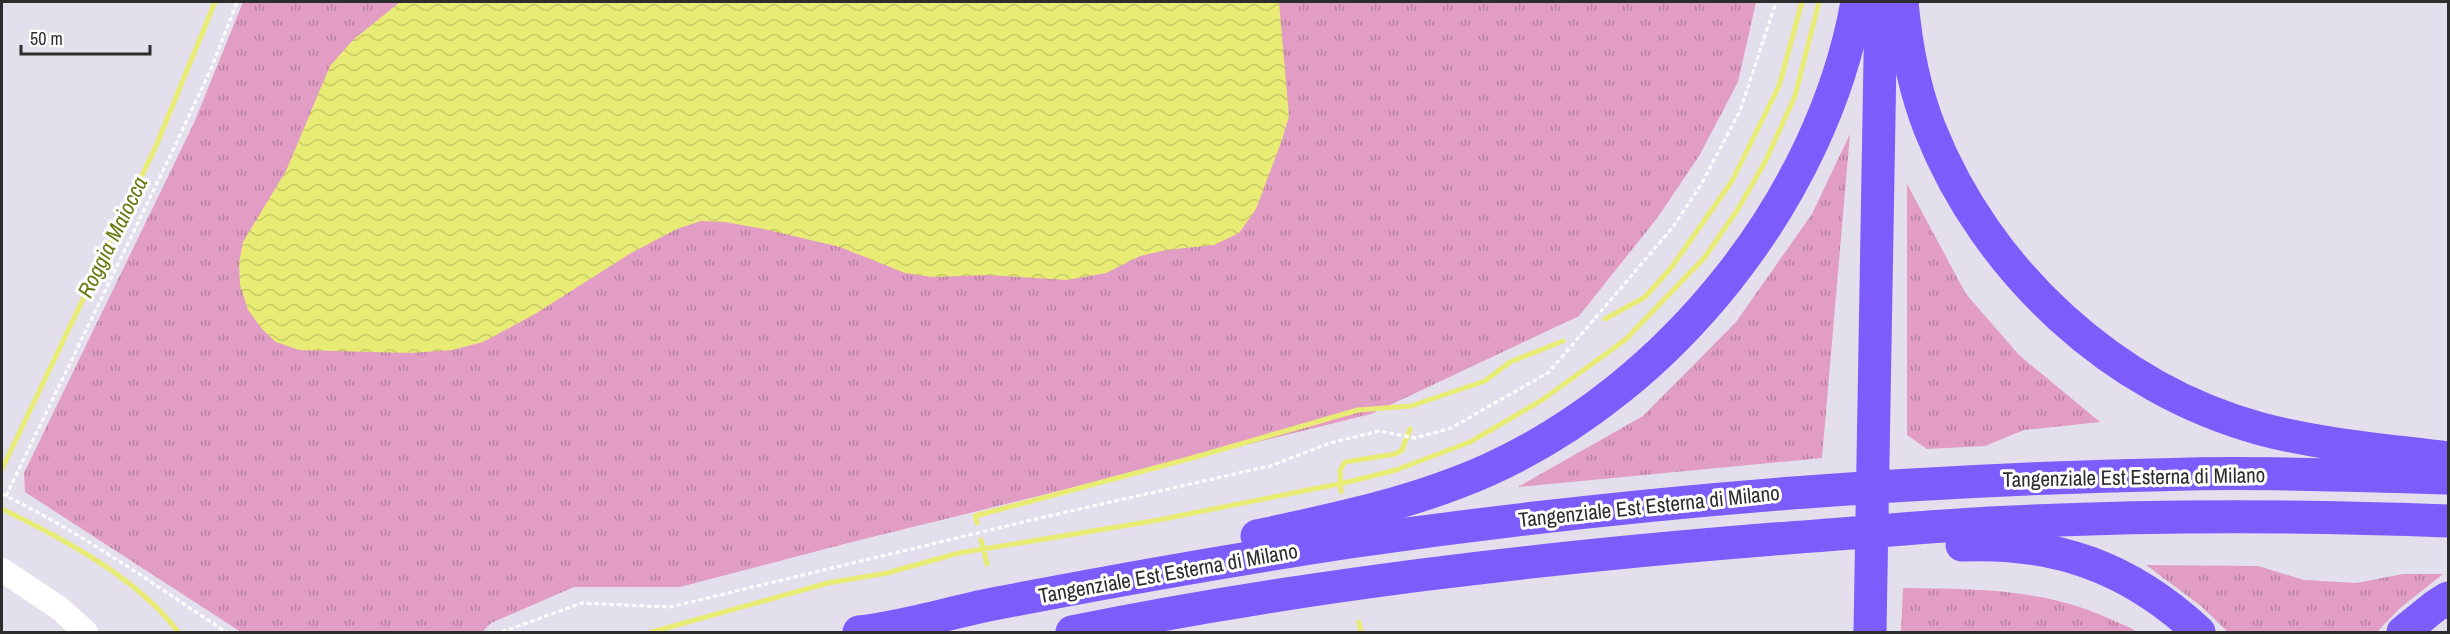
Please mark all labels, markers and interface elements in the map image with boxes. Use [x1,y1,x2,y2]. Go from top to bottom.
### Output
scale bar [21,18,150,56]
text: 50 m [30,26,63,51]
water label: Roggia Maiocca [70,171,154,303]
street label: Tangenziale Est Esterna di Milano [2002,460,2266,494]
street label: Tangenziale Est Esterna di Milano [1517,478,1781,534]
street label: Tangenziale Est Esterna di Milano [1036,536,1300,610]

